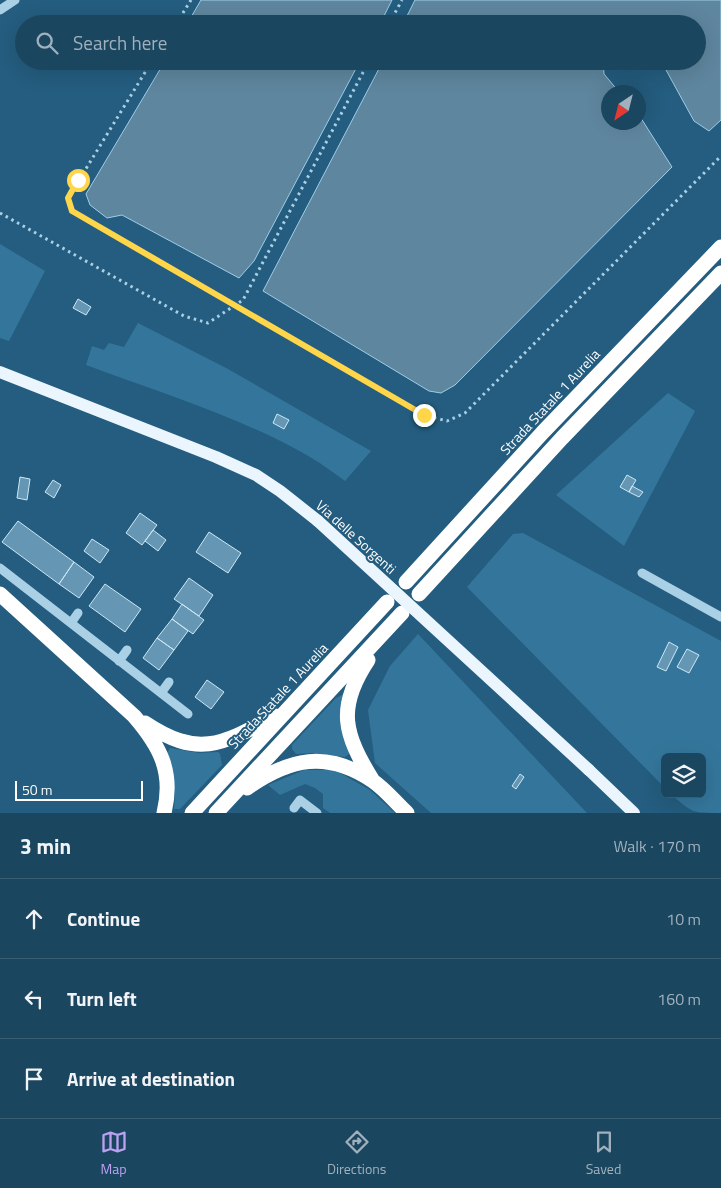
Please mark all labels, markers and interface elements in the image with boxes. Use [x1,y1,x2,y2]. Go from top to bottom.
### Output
search box [15,15,706,70]
text: Search here [73,28,167,57]
icon: search [33,29,61,57]
north arrow [601,85,646,130]
route start [67,169,90,192]
street label: Strada Statale 1 Aurelia [495,344,604,459]
route end [413,404,436,427]
street label: Via delle Sorgenti [311,495,401,579]
street label: Strada Statale 1 Aurelia [223,638,332,753]
map controls [661,753,706,798]
button: layers [661,753,706,798]
scale bar [15,778,142,801]
text: 50 m [22,779,52,800]
text: 3 min [20,830,71,862]
text: Walk · 170 m [613,834,701,858]
text: Continue [67,904,140,933]
icon: ahead [20,905,48,933]
text: 10 m [666,907,701,931]
text: Turn left [67,984,137,1013]
icon: left [20,985,48,1013]
text: 160 m [657,987,701,1011]
text: Arrive at destination [67,1064,235,1093]
icon: arrive [20,1065,48,1093]
tab: Map [100,1128,128,1179]
tab: Directions [327,1128,386,1179]
tab: Saved [586,1128,621,1179]

